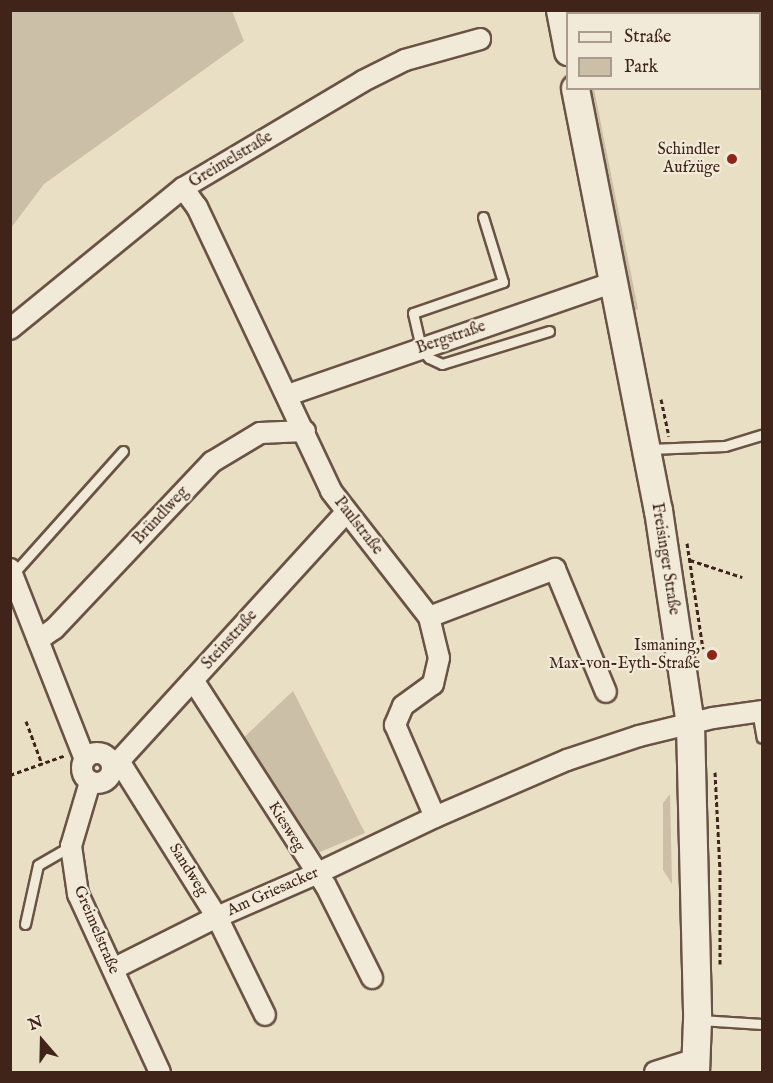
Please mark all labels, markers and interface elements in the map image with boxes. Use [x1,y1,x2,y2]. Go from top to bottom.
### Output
legend [566,12,761,90]
text: Straße [624,26,671,49]
text: Park [624,56,658,79]
street label: Greimelstraße [186,128,276,192]
place label: Schindler Aufzüge [658,140,720,178]
marker: Schindler Aufzüge [725,152,739,166]
street label: Bergstraße [414,317,488,359]
street label: Bründlweg [129,483,193,549]
street label: Paulstraße [329,493,387,559]
street label: Freisinger Straße [647,502,683,616]
street label: Steinstraße [198,606,262,674]
place label: Ismaning, Max-von-Eyth-Straße [549,636,700,674]
marker: Ismaning, Max-von-Eyth-Straße [705,648,719,662]
street label: Kiesweg [263,798,309,856]
street label: Sandweg [164,840,212,900]
street label: Am Griesacker [224,863,322,921]
street label: Greimelstraße [69,883,123,977]
north arrow [12,1011,72,1071]
text: N [26,1012,46,1036]

